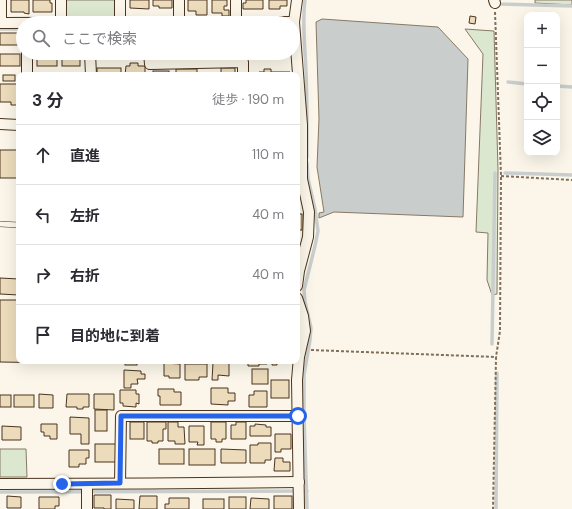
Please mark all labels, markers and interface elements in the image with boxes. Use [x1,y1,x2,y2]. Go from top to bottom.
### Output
map controls [524,12,560,156]
button: + [524,12,560,48]
search box [16,16,300,60]
icon: search [30,27,52,49]
text: ここで検索 [62,29,137,49]
button: − [524,48,560,84]
button: locate [524,84,560,120]
text: 3 分 [32,89,63,111]
text: 徒歩 · 190 m [212,91,284,108]
button: layers [524,120,560,156]
icon: ahead [32,144,54,166]
text: 直進 [70,146,100,166]
text: 110 m [252,146,284,163]
icon: left [32,204,54,226]
text: 左折 [70,206,100,226]
text: 40 m [252,206,284,223]
icon: right [32,264,54,286]
text: 右折 [70,266,100,286]
text: 40 m [252,266,284,283]
icon: arrive [32,324,54,346]
text: 目的地に到着 [70,326,160,346]
route start [289,407,307,425]
route end [53,475,71,493]

